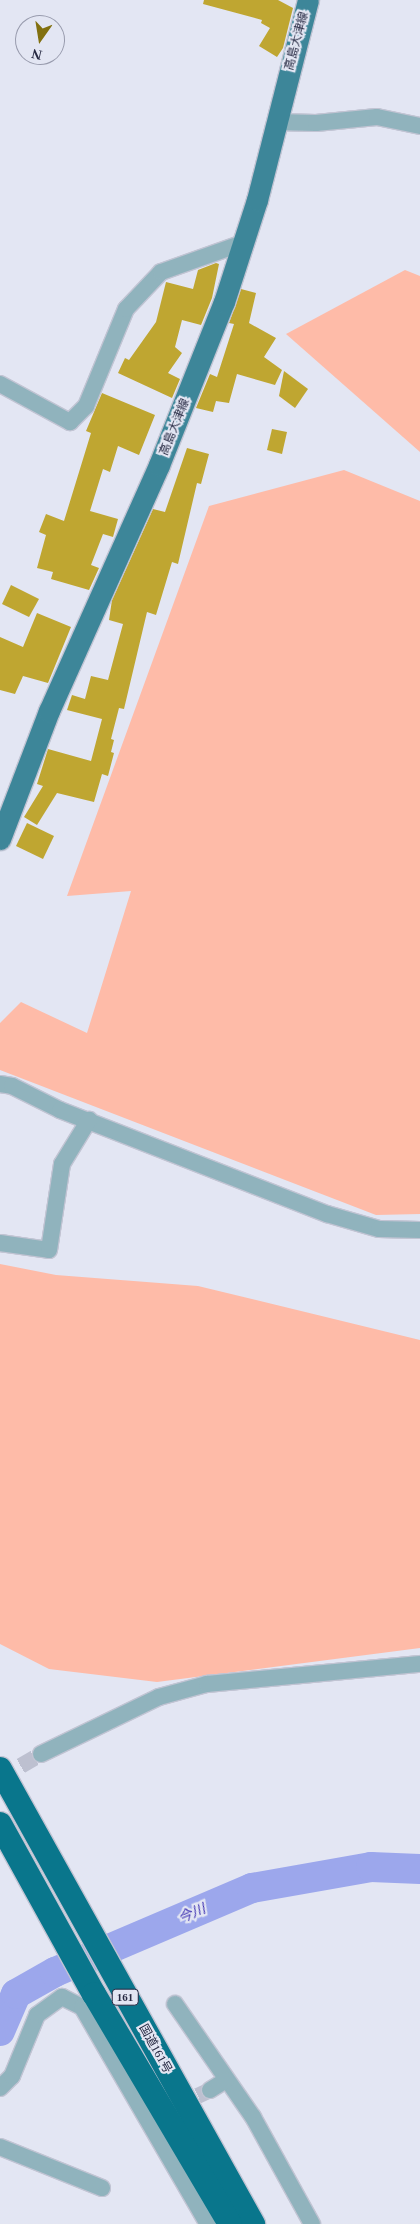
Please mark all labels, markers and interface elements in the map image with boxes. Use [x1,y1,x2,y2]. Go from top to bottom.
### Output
street label: 高島大津線 [282,10,312,72]
north arrow [15,15,65,65]
text: N [30,46,43,63]
street label: 高島大津線 [157,396,193,458]
water label: 今川 [176,1901,208,1927]
road number: 161 [111,1988,139,2005]
street label: 国道161号 [136,2022,174,2076]

